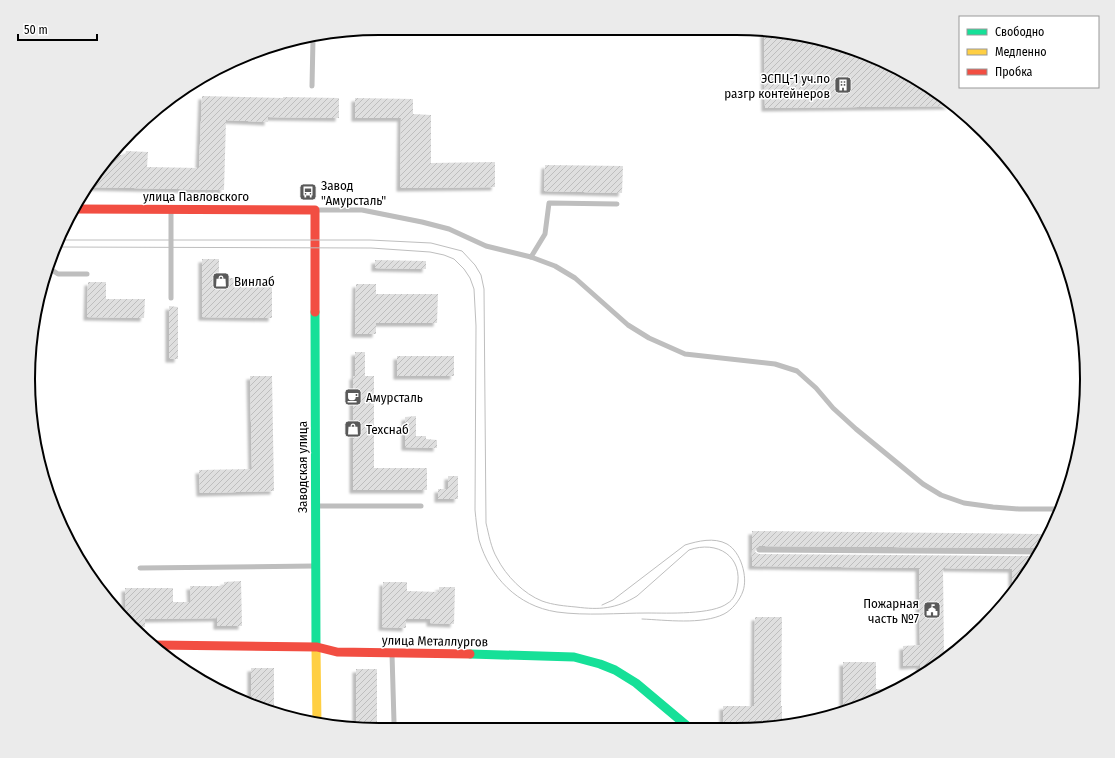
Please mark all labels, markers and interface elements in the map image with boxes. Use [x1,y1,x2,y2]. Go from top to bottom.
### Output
scale bar [18,16,97,42]
legend [959,16,1099,88]
text: 50 m [24,23,48,37]
text: Свободно [995,25,1044,39]
text: Медленно [995,45,1047,59]
text: Пробка [995,65,1033,79]
place label: ЭСПЦ-1 уч.по разгр контейнеров [724,71,830,101]
building icon: ЭСПЦ-1 уч.по разгр контейнеров [833,75,853,95]
place label: Завод "Амурсталь" [321,178,386,208]
bus stop icon: Завод "Амурсталь" [298,182,318,202]
street label: улица Павловского [143,189,249,204]
shop icon: Винлаб [211,271,231,291]
place label: Винлаб [234,274,275,289]
cafe icon: Амурсталь [343,387,363,407]
place label: Амурсталь [366,390,423,405]
shop icon: Техснаб [343,419,363,439]
street label: Заводская улица [295,421,310,513]
place label: Техснаб [366,422,409,437]
place label: Пожарная часть №7 [863,596,919,626]
public building icon: Пожарная часть №7 [922,600,942,620]
street label: улица Металлургов [382,633,488,649]

